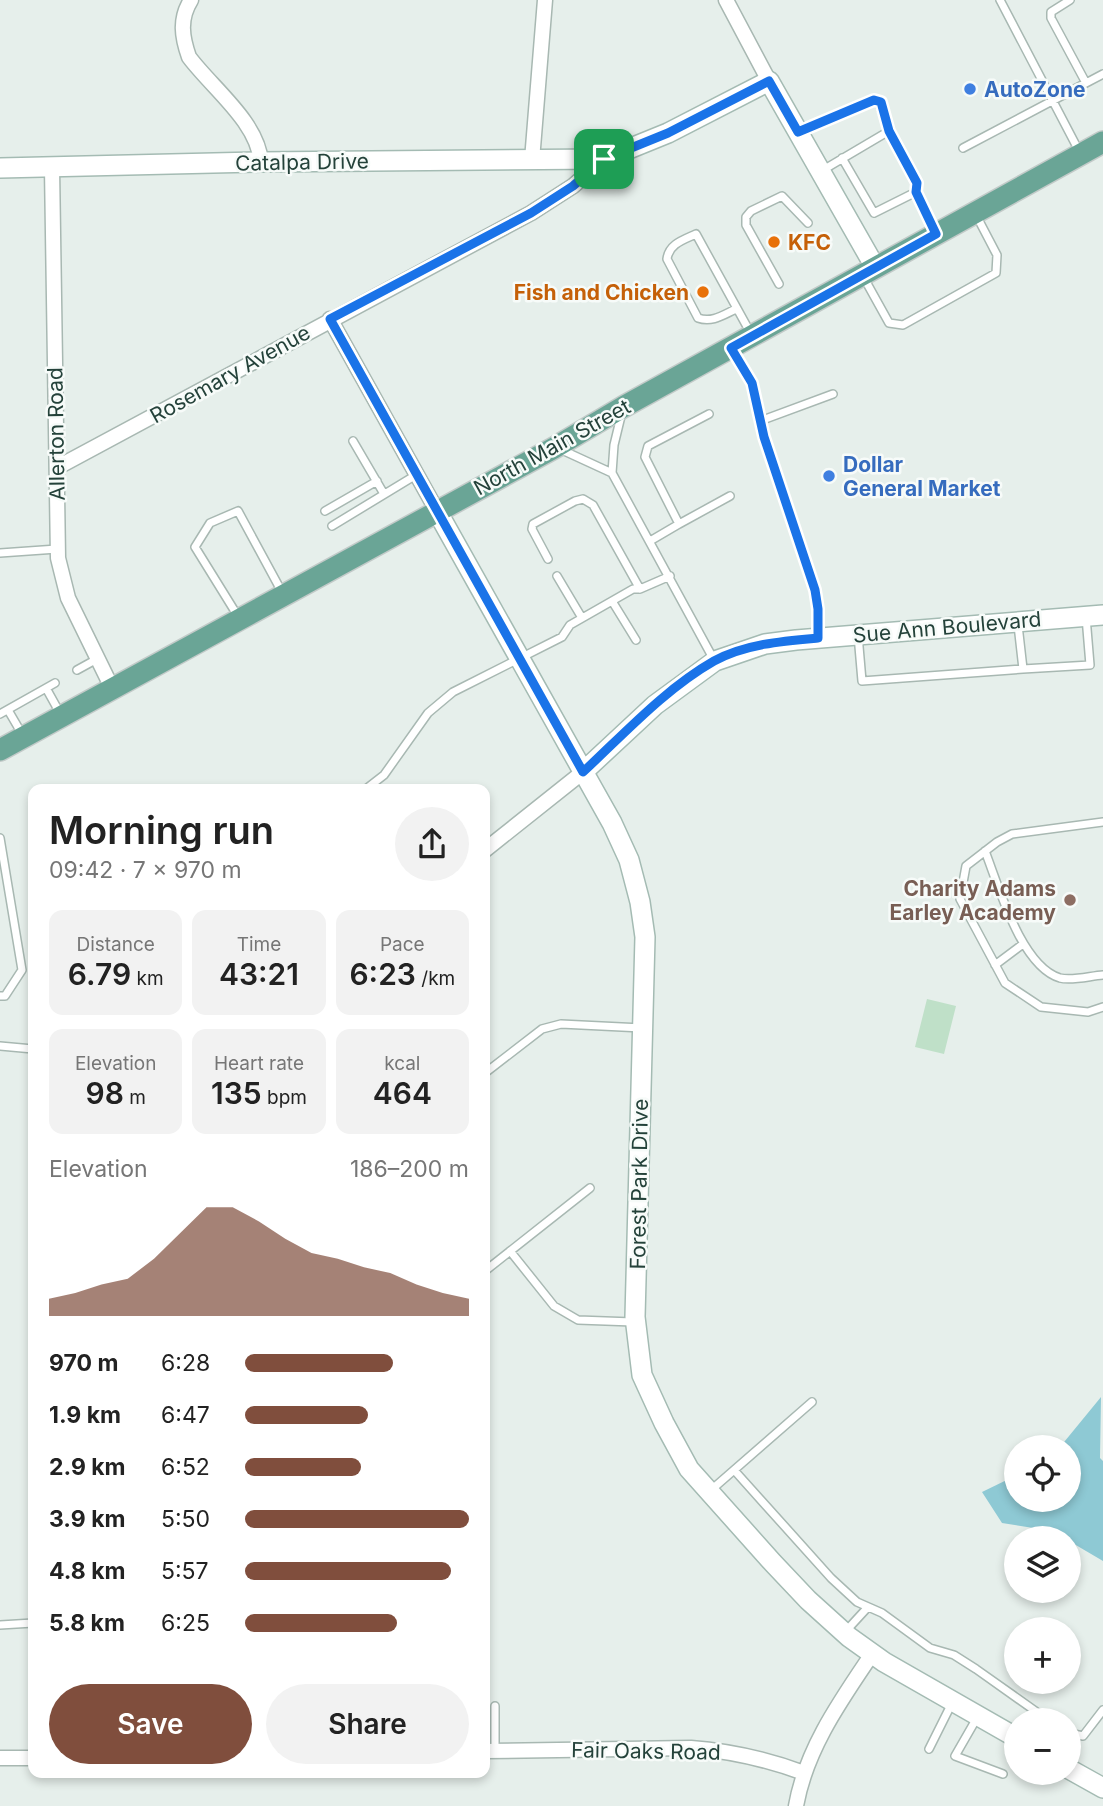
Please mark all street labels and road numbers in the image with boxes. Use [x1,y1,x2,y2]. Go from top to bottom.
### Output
street label: Catalpa Drive [235,148,369,176]
street label: Rosemary Avenue [146,320,314,428]
street label: Allerton Road [42,367,70,501]
street label: North Main Street [469,394,635,500]
street label: Sue Ann Boulevard [852,606,1042,648]
street label: Forest Park Drive [625,1098,653,1270]
street label: Fair Oaks Road [571,1737,721,1765]

